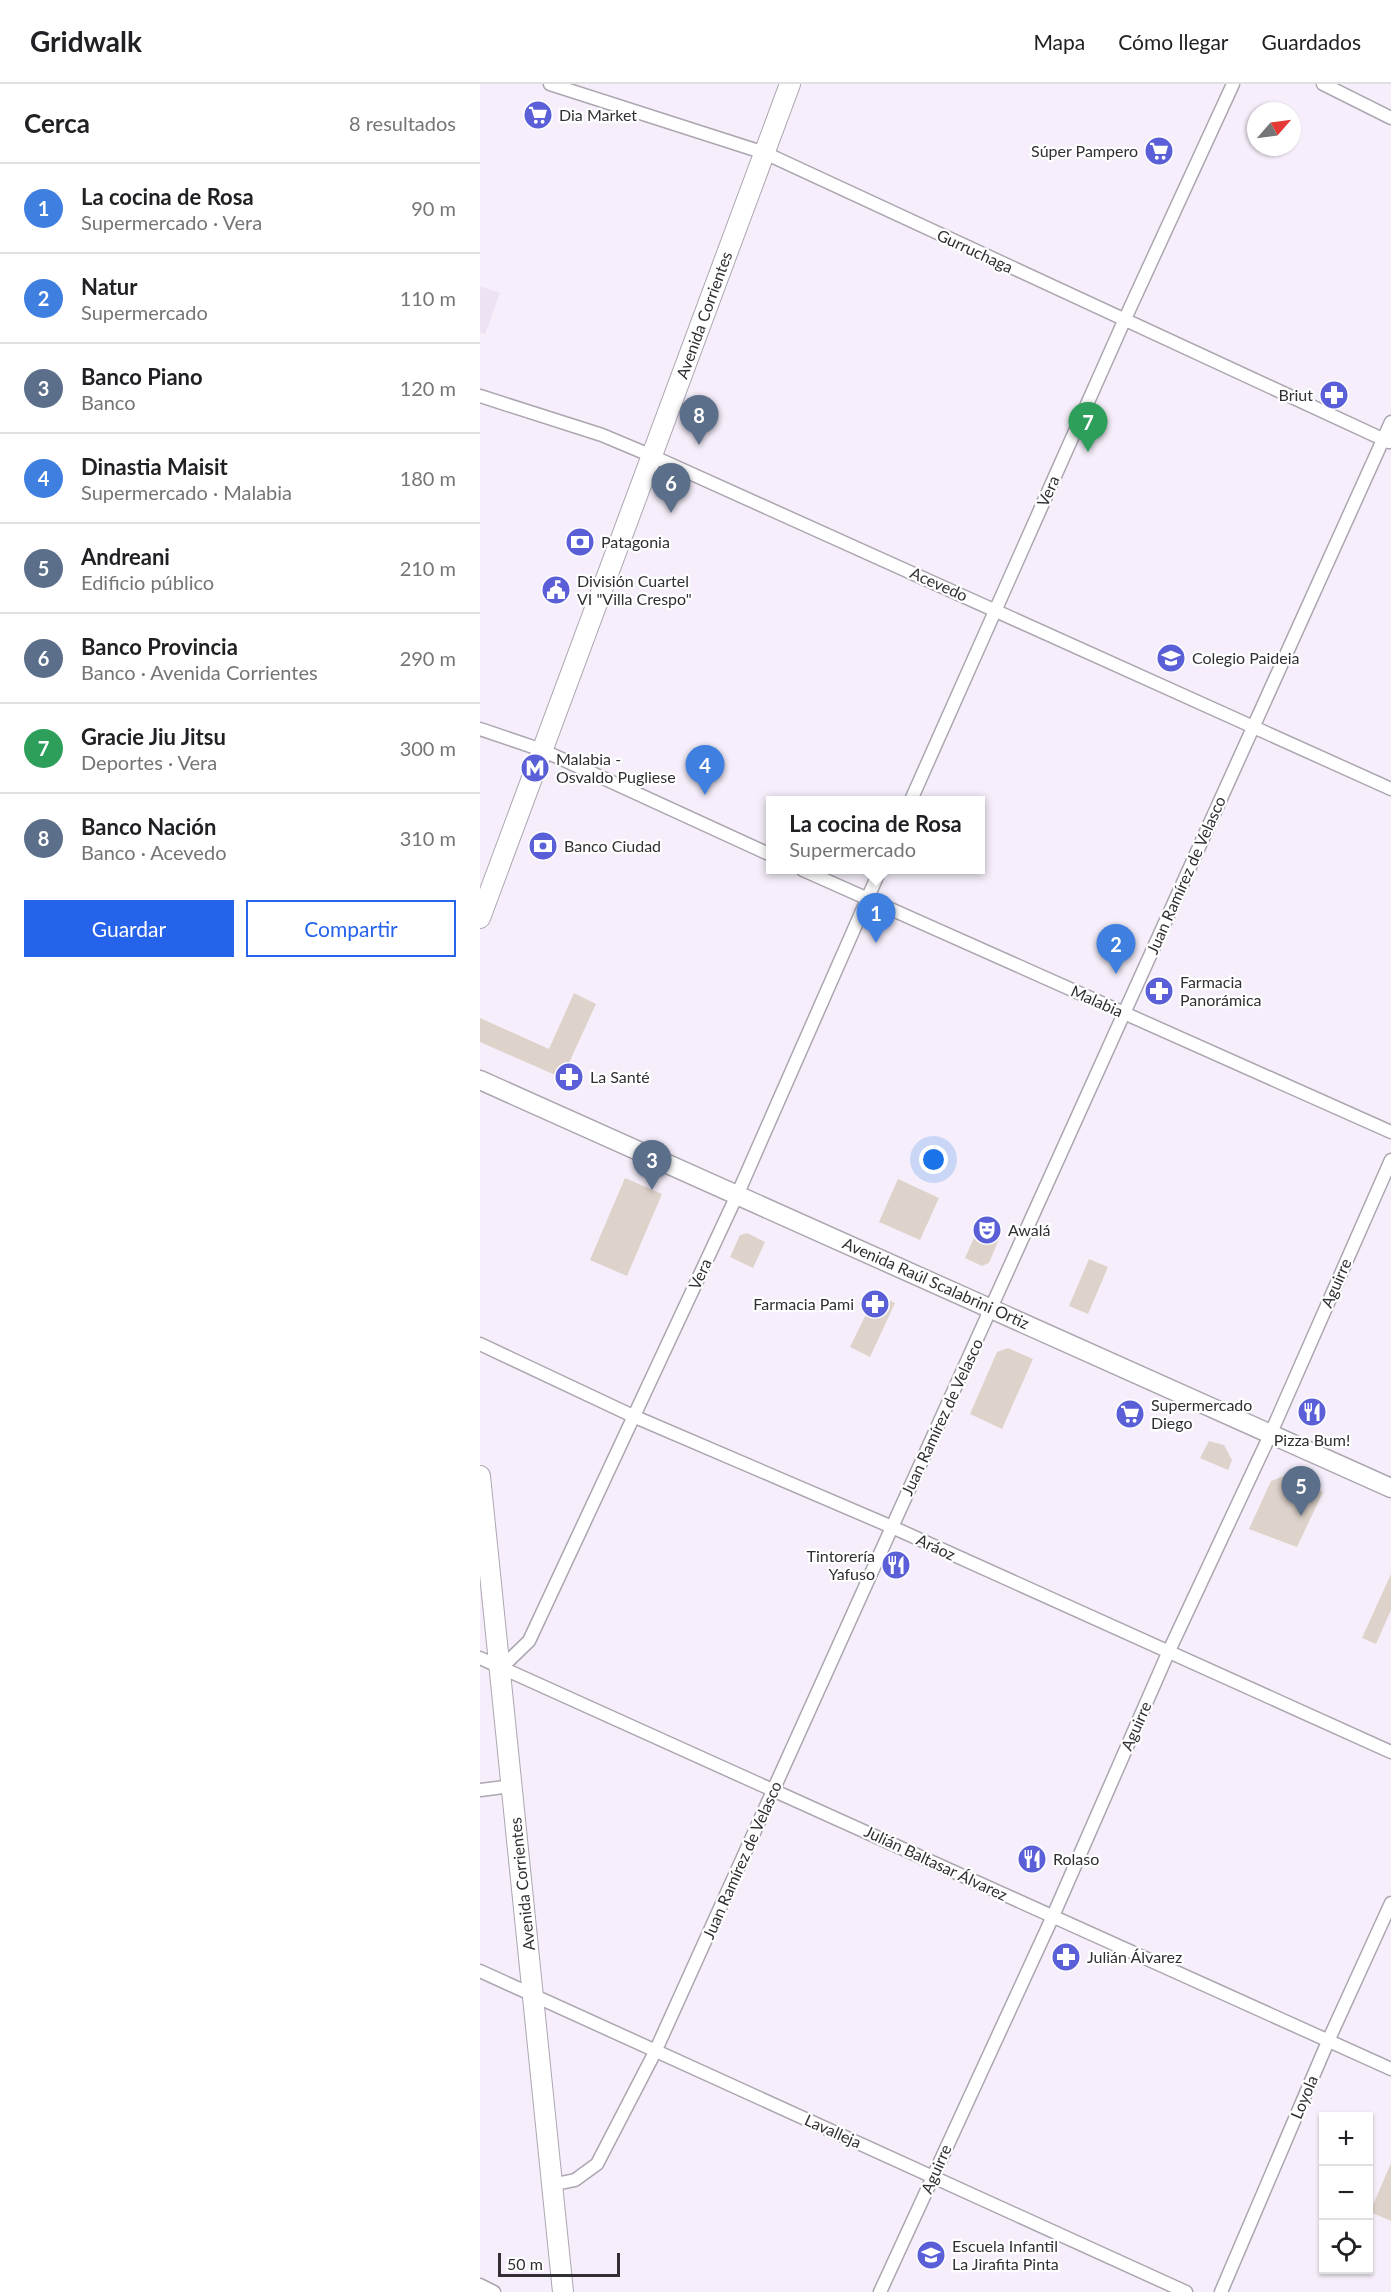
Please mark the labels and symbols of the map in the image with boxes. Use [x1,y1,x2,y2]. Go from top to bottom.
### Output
supermarket icon: Dia Market [522,99,554,131]
north arrow [1247,102,1301,156]
place label: Dia Market [559,105,637,124]
supermarket icon: Súper Pampero [1143,135,1175,167]
place label: Súper Pampero [1031,141,1138,160]
street label: Gurruchaga [934,225,1016,276]
street label: Avenida Corrientes [672,249,735,381]
pharmacy icon: Briut [1318,379,1350,411]
place label: Briut [1279,385,1313,404]
pin: 8 [680,396,718,445]
pin: 7 [1068,402,1108,452]
pin: 6 [652,464,690,513]
street label: Vera [1032,472,1063,509]
bank icon: Patagonia [564,526,596,558]
place label: Patagonia [601,532,670,551]
street label: Acevedo [908,562,971,605]
place label: División Cuartel VI "Villa Crespo" [577,571,692,608]
public building icon: División Cuartel VI "Villa Crespo" [540,574,572,606]
school or university icon: Colegio Paideia [1155,642,1187,674]
place label: Colegio Paideia [1192,648,1300,667]
pin: 4 [686,746,724,795]
place label: Malabia - Osvaldo Pugliese [556,749,676,786]
metro station icon: Malabia - Osvaldo Pugliese [519,752,551,784]
street label: Juan Ramírez de Velasco [1142,793,1229,957]
bank icon: Banco Ciudad [527,830,559,862]
place label: Banco Ciudad [564,836,661,855]
pin: 1 [856,894,896,943]
pin: 2 [1096,924,1136,974]
place label: Farmacia Panorámica [1180,972,1262,1009]
pharmacy icon: Farmacia Panorámica [1143,975,1175,1007]
street label: Malabia [1068,981,1126,1020]
pharmacy icon: La Santé [553,1061,585,1093]
place label: La Santé [590,1067,650,1086]
pin: 3 [632,1140,672,1190]
your location [919,1145,948,1174]
theatre icon: Awalá [971,1214,1003,1246]
place label: Awalá [1008,1220,1051,1239]
street label: Avenida Raúl Scalabrini Ortiz [840,1233,1032,1332]
street label: Vera [684,1255,715,1292]
street label: Aguirre [1316,1255,1355,1310]
pharmacy icon: Farmacia Pami [859,1288,891,1320]
place label: Farmacia Pami [753,1294,854,1313]
street label: Juan Ramírez de Velasco [897,1335,986,1498]
place label: Supermercado Diego [1151,1395,1252,1432]
restaurant icon: Pizza Bum! [1296,1396,1328,1428]
supermarket icon: Supermercado Diego [1114,1398,1146,1430]
place label: Pizza Bum! [1274,1430,1350,1449]
pin: 5 [1282,1466,1320,1516]
street label: Aráoz [914,1529,959,1564]
place label: Tintorería Yafuso [807,1546,875,1583]
restaurant icon: Tintorería Yafuso [880,1549,912,1581]
street label: Aguirre [1116,1698,1155,1753]
street label: Juan Ramírez de Velasco [698,1778,785,1942]
street label: Avenida Corrientes [505,1816,538,1952]
street label: Julián Baltasar Álvarez [862,1821,1011,1904]
restaurant icon: Rolaso [1016,1843,1048,1875]
place label: Rolaso [1053,1849,1099,1868]
pharmacy icon: Julián Álvarez [1050,1941,1082,1973]
place label: Julián Álvarez [1087,1947,1182,1966]
street label: Loyola [1286,2072,1321,2121]
street label: Lavalleja [802,2110,864,2151]
street label: Aguirre [916,2141,955,2196]
place label: Escuela Infantil La Jirafita Pinta [952,2236,1059,2273]
school or university icon: Escuela Infantil La Jirafita Pinta [915,2239,947,2271]
scale bar [498,2250,620,2278]

